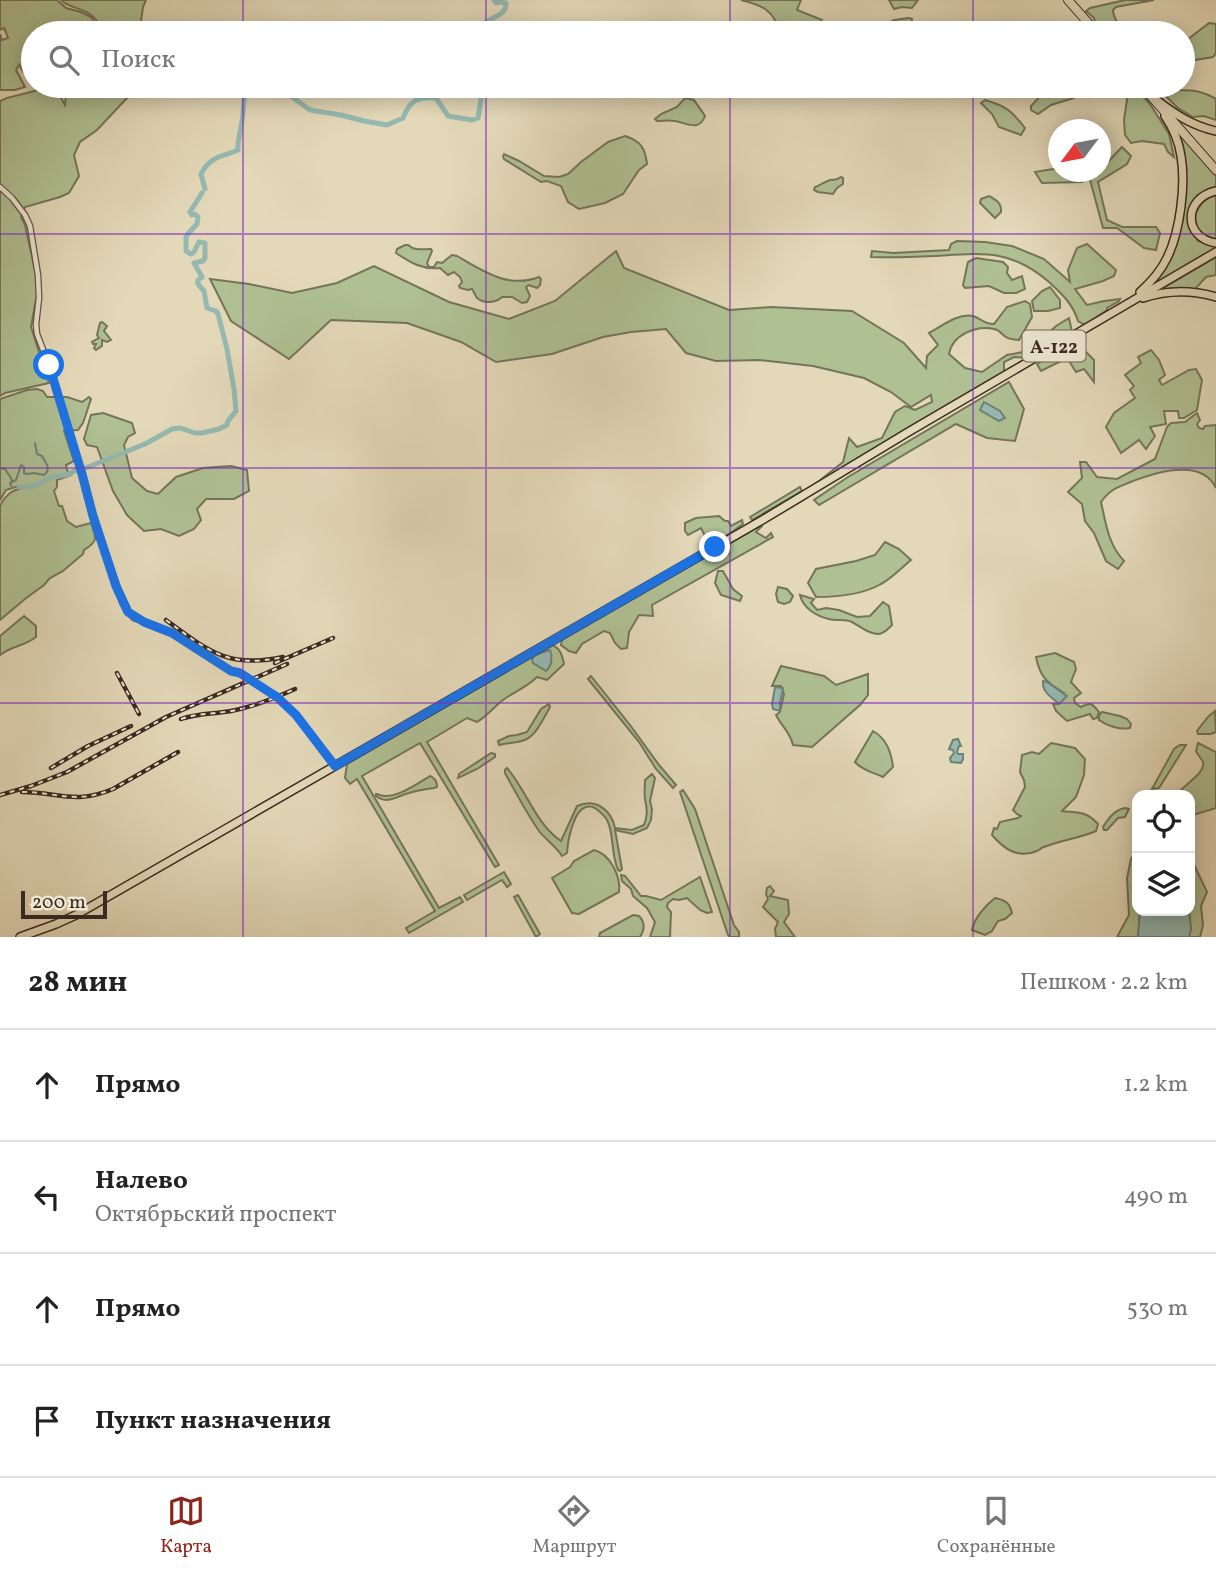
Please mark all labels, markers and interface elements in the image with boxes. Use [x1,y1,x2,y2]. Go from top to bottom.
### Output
search box [21,21,1195,98]
icon: search [45,41,83,79]
text: Поиск [101,42,175,78]
north arrow [1048,119,1111,182]
road number: А-122 [1023,330,1086,362]
route start [33,349,64,380]
route end [699,531,730,562]
map controls [1132,790,1195,916]
button: locate [1132,790,1195,853]
button: layers [1132,853,1195,916]
scale bar [21,888,107,920]
text: 200 m [32,890,86,916]
text: 28 мин [28,962,127,1004]
text: Пешком · 2.2 km [1020,967,1188,999]
icon: ahead [28,1066,66,1104]
text: Прямо [95,1067,180,1103]
text: 1.2 km [1124,1069,1188,1101]
text: Налево [95,1163,188,1199]
icon: left [28,1178,66,1216]
text: 490 m [1124,1181,1188,1213]
text: Октябрьский проспект [95,1199,336,1231]
icon: ahead [28,1290,66,1328]
text: Прямо [95,1291,180,1327]
text: 530 m [1127,1293,1188,1325]
icon: arrive [28,1402,66,1440]
text: Пункт назначения [95,1403,331,1439]
tab: Карта [160,1492,212,1560]
tab: Маршрут [533,1492,616,1560]
tab: Сохранённые [937,1492,1056,1560]

